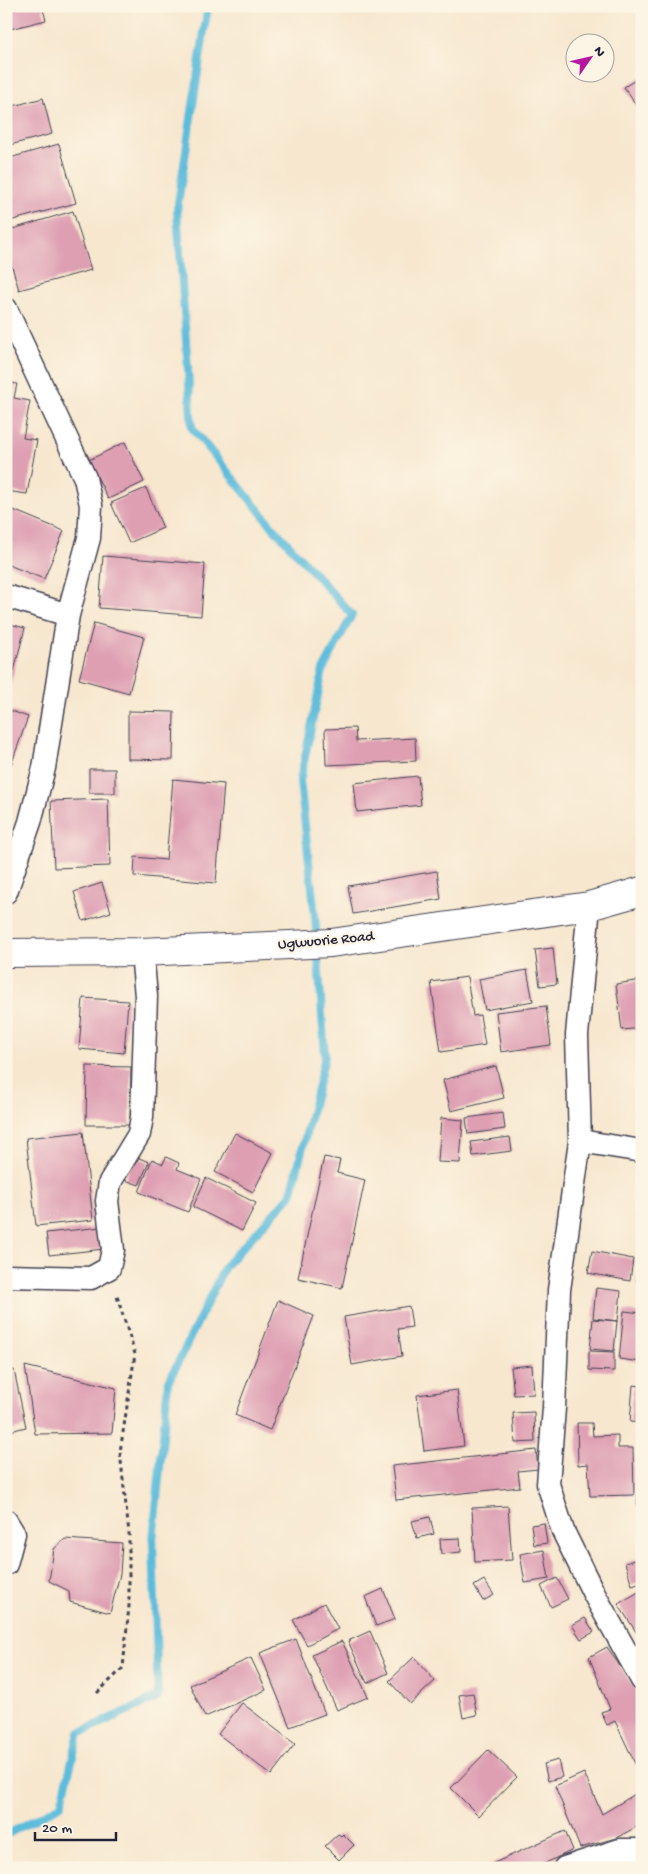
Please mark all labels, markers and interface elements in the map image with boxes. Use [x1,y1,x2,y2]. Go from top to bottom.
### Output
north arrow [566,32,616,82]
text: N [589,44,608,61]
street label: Ugwuorie Road [277,928,376,954]
scale bar [35,1809,116,1841]
text: 20 m [42,1820,72,1838]

